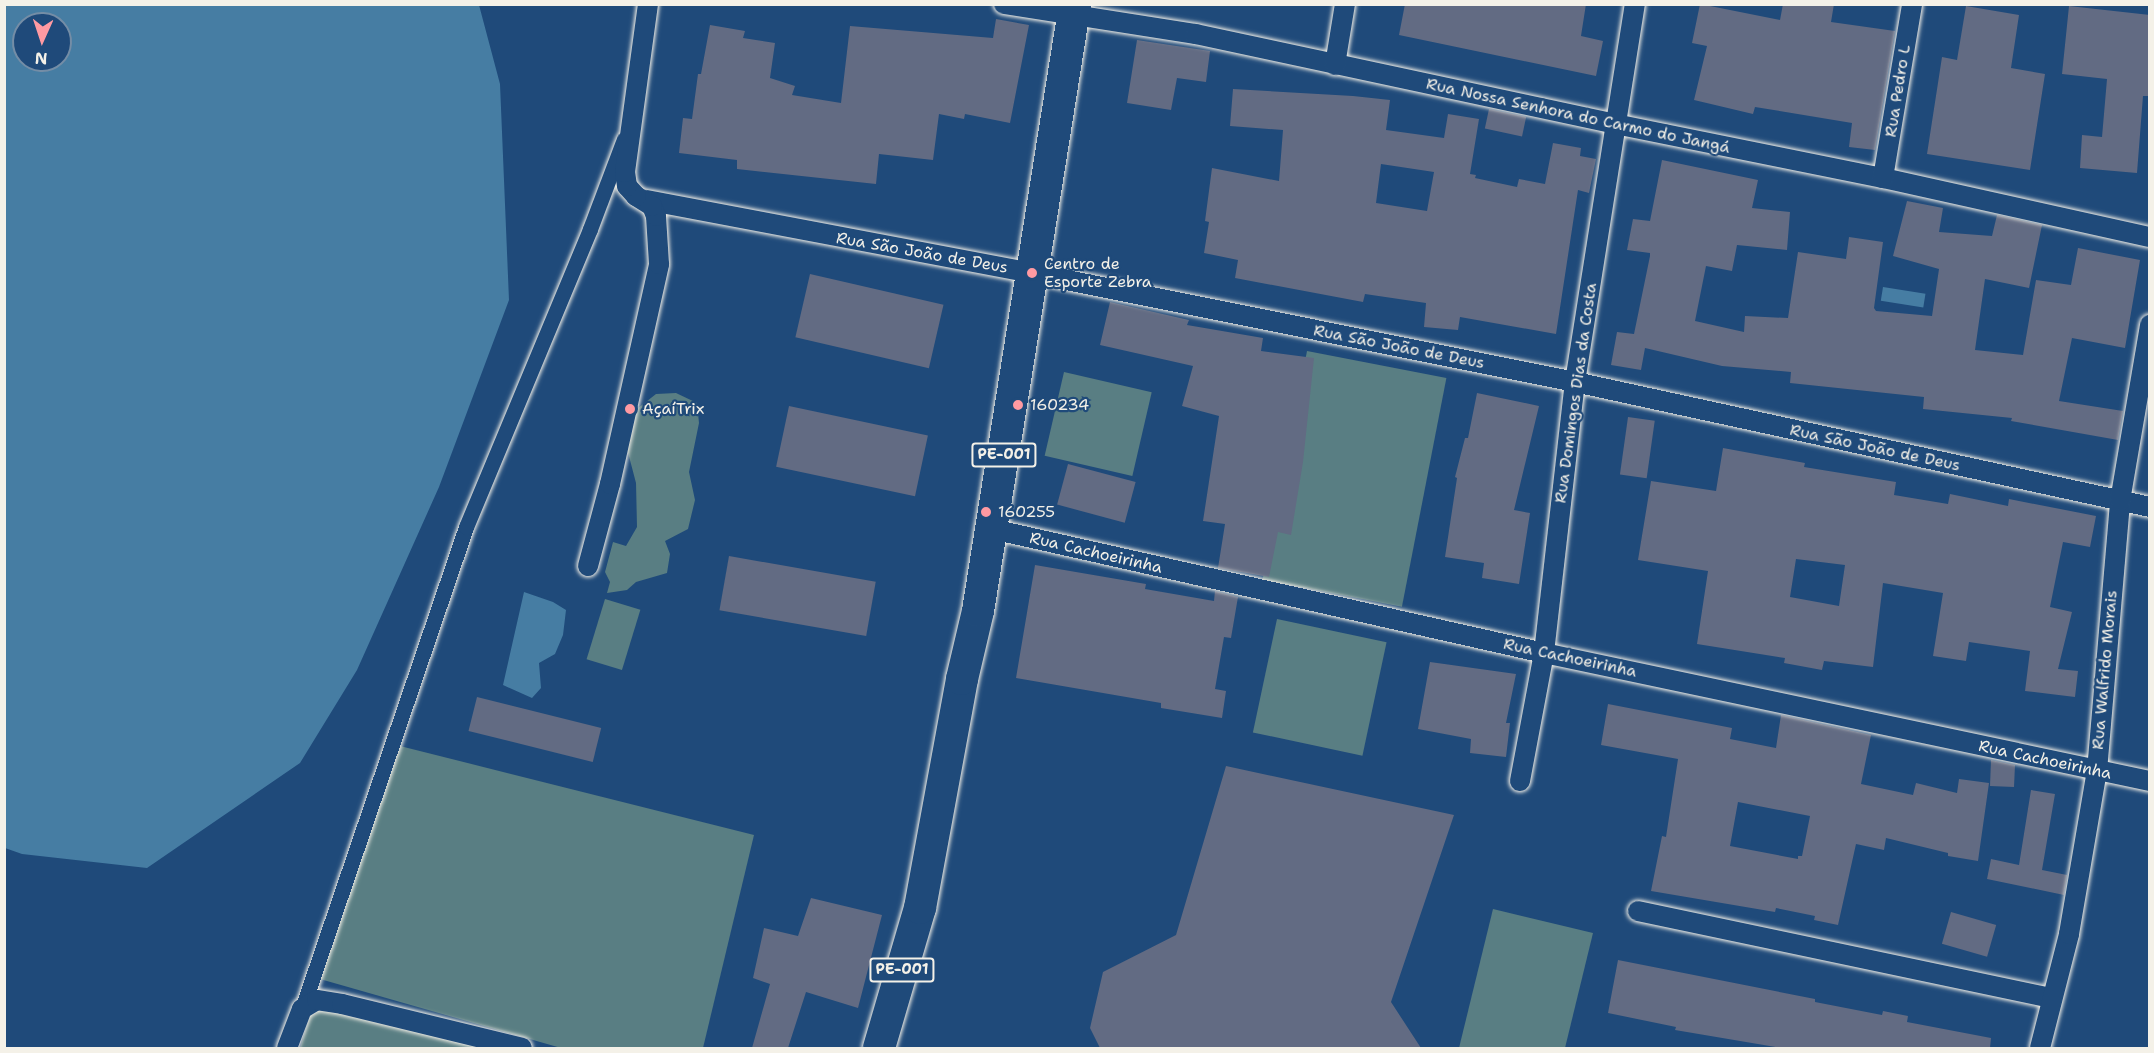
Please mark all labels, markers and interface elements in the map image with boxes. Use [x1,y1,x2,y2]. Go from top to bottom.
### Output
north arrow [12,12,72,72]
street label: Rua Pedro L [1881,43,1915,139]
text: N [34,48,48,69]
street label: Rua Nossa Senhora do Carmo do Jangá [1424,74,1732,158]
street label: Rua São João de Deus [835,228,1009,278]
place label: Centro de Esporte Zebra [1044,254,1152,292]
marker: Centro de Esporte Zebra [1025,266,1039,280]
street label: Rua Domingos Dias da Costa [1551,282,1601,504]
street label: Rua São João de Deus [1312,321,1486,373]
place label: 160234 [1030,395,1089,415]
marker: 160234 [1011,398,1025,412]
place label: AçaíTrix [642,399,704,419]
marker: AçaíTrix [623,402,637,416]
street label: Rua São João de Deus [1788,421,1962,475]
road number: PE-001 [971,443,1037,467]
place label: 160255 [998,502,1055,522]
marker: 160255 [979,505,993,519]
street label: Rua Cachoeirinha [1028,528,1164,578]
street label: Rua Walfrido Morais [2088,590,2122,750]
street label: Rua Cachoeirinha [1502,635,1638,681]
street label: Rua Cachoeirinha [1977,737,2113,783]
road number: PE-001 [869,958,935,982]

